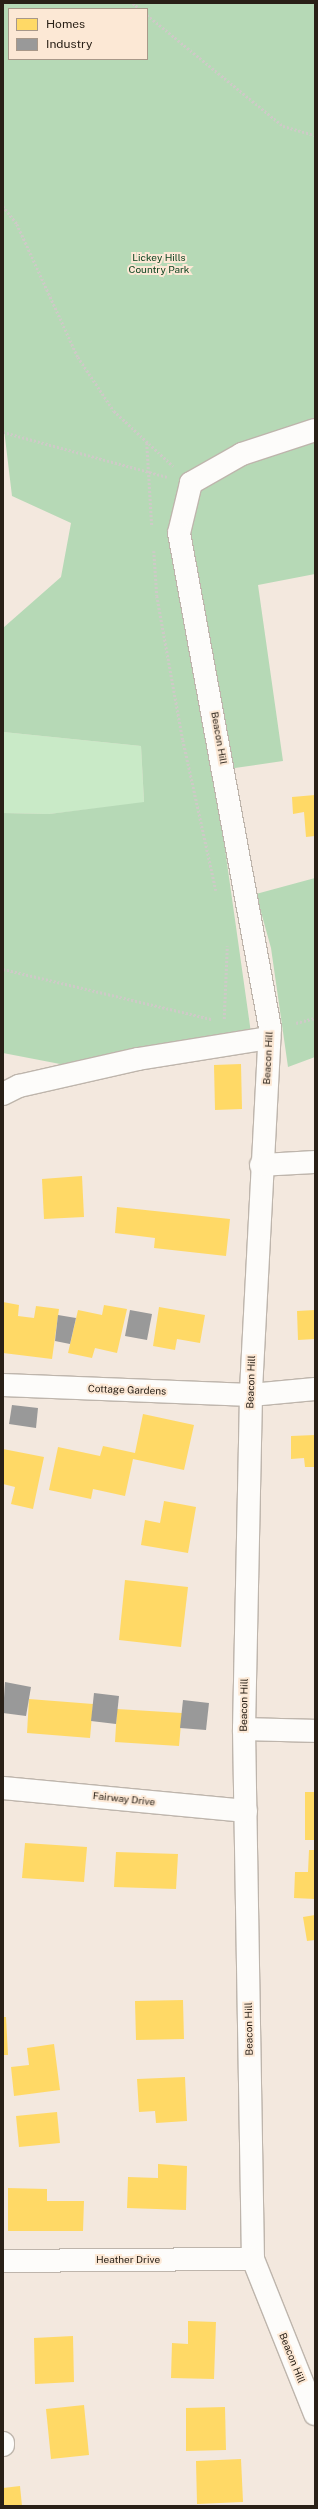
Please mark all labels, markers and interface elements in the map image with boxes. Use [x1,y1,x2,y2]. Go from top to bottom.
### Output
legend [8,8,148,60]
text: Homes [46,17,85,31]
text: Industry [46,37,92,51]
park label: Lickey Hills Country Park [129,251,189,274]
street label: Beacon Hill [208,711,230,765]
street label: Beacon Hill [261,1031,275,1085]
street label: Beacon Hill [244,1355,258,1409]
street label: Cottage Gardens [88,1383,166,1397]
street label: Beacon Hill [238,1678,250,1732]
street label: Fairway Drive [92,1790,156,1808]
street label: Beacon Hill [243,2002,255,2056]
street label: Heather Drive [96,2254,160,2266]
street label: Beacon Hill [276,2331,308,2385]

